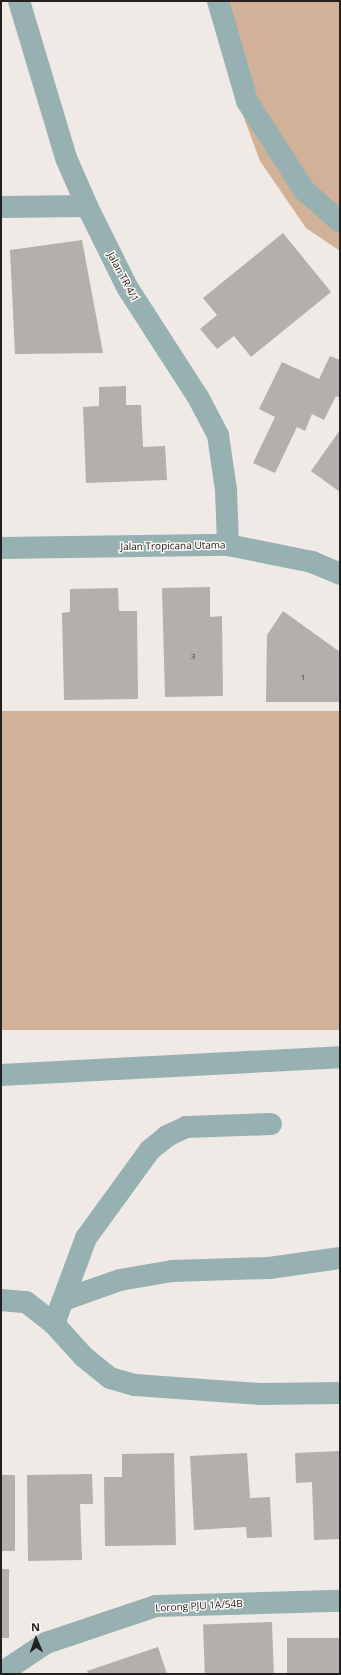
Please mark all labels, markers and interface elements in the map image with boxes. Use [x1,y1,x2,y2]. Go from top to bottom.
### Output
street label: Jalan TR 4/1 [105,250,141,304]
street label: Jalan Tropicana Utama [120,539,226,553]
house number: 3 [191,651,195,661]
house number: 1 [301,672,305,682]
street label: Lorong PJU 1A/54B [155,1598,243,1614]
north arrow [16,1619,56,1659]
text: N [31,1619,40,1634]

